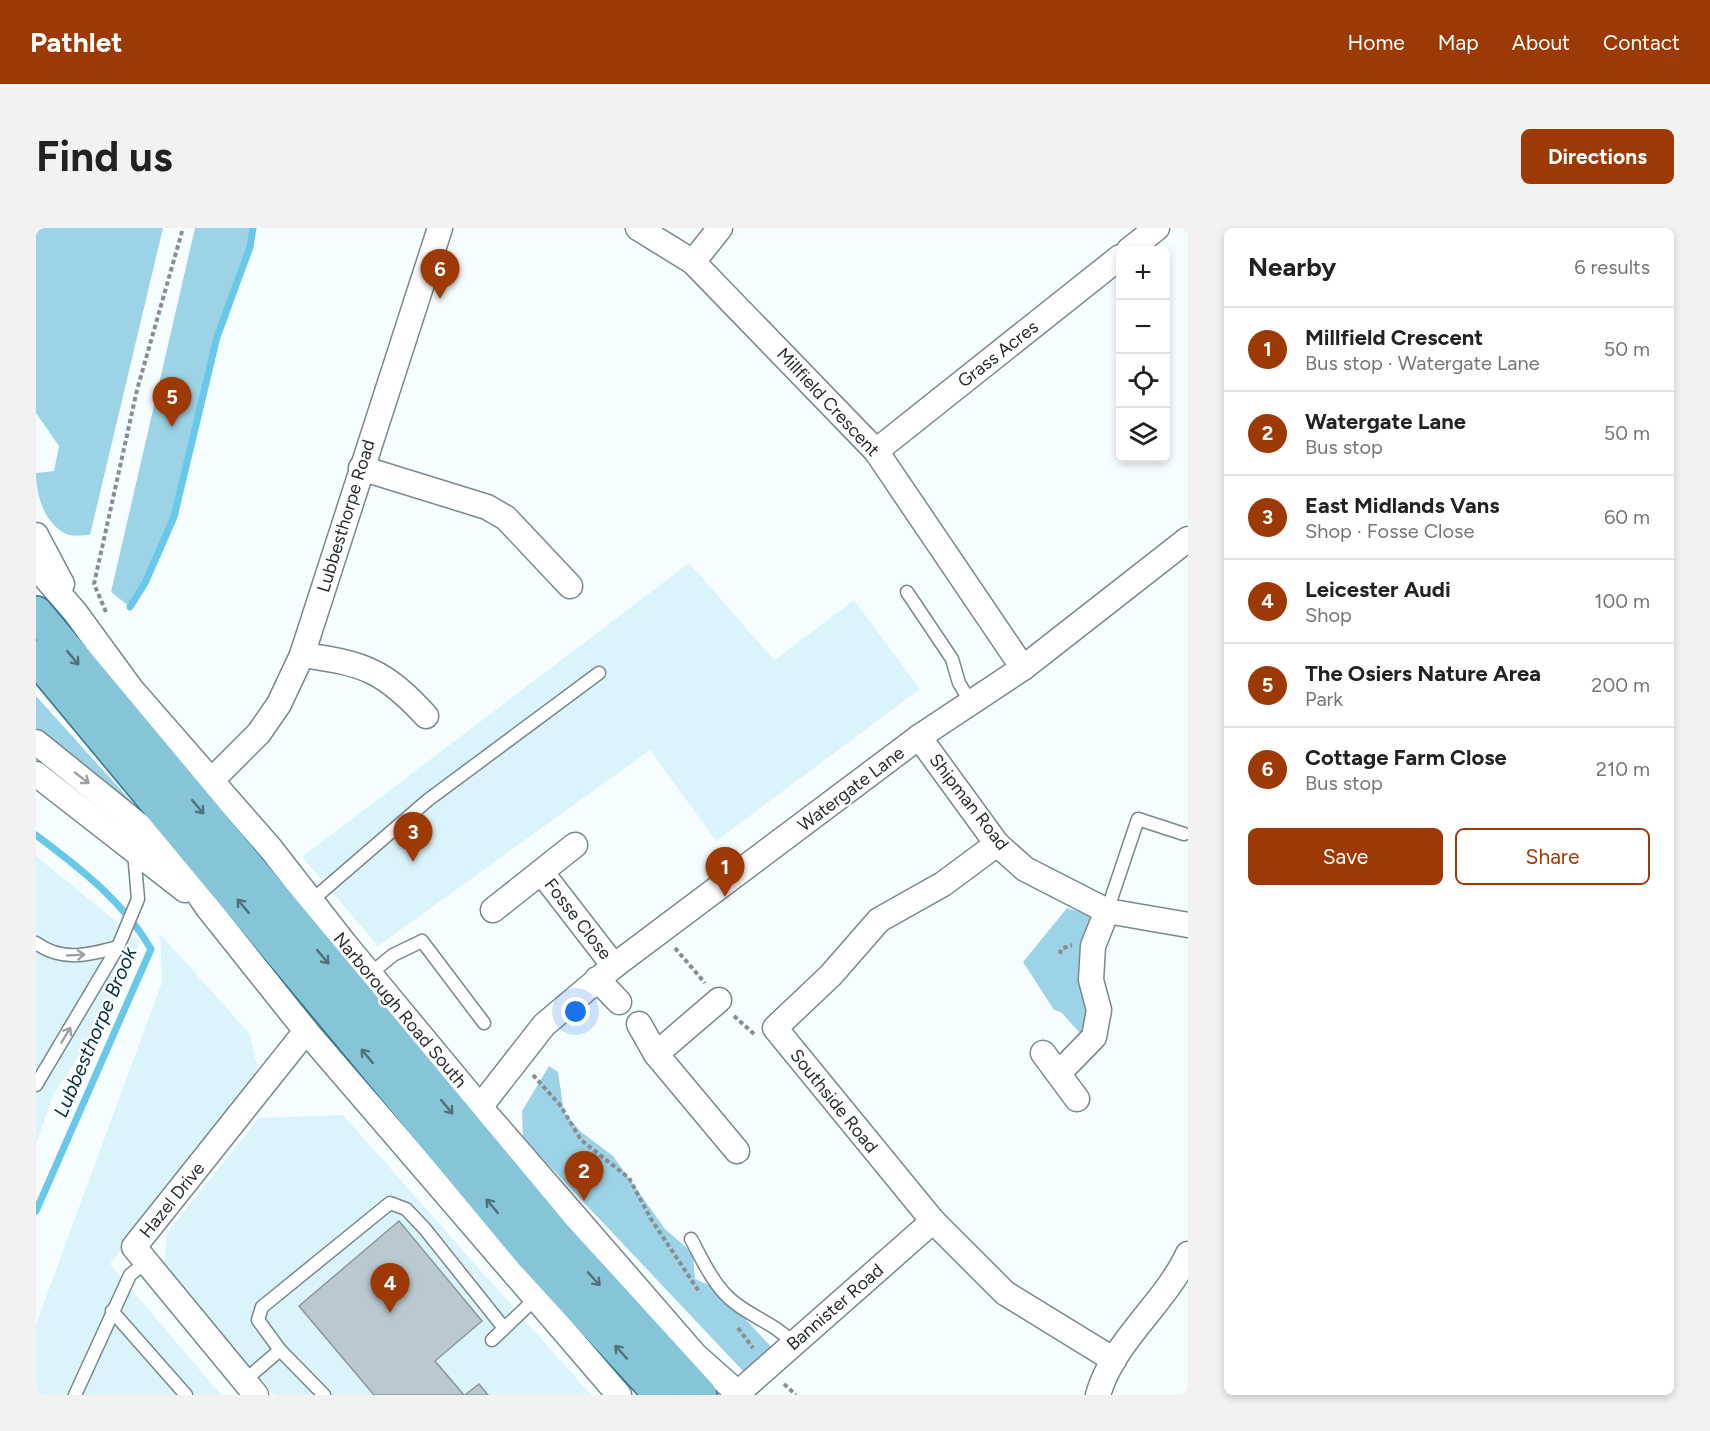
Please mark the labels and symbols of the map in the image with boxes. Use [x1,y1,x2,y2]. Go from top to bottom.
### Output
pin: 6 [420,250,460,299]
street label: Grass Acres [953,316,1043,392]
street label: Millfield Crescent [772,343,884,461]
pin: 5 [152,378,192,427]
street label: Lubbesthorpe Road [312,437,380,595]
one-way arrow [67,649,80,665]
street label: Watergate Lane [793,742,909,836]
street label: Shipman Road [925,749,1013,855]
one-way arrow [74,772,90,785]
one-way arrow [191,799,204,815]
pin: 3 [394,812,433,862]
pin: 1 [706,848,744,897]
street label: Fosse Close [540,874,617,964]
one-way arrow [236,899,250,914]
street label: Narborough Road South [329,928,471,1092]
water label: Lubbesthorpe Brook [48,942,142,1121]
one-way arrow [65,949,85,960]
one-way arrow [316,949,329,965]
your location [561,997,590,1026]
one-way arrow [61,1027,73,1044]
street label: Southside Road [785,1045,883,1157]
one-way arrow [361,1048,374,1064]
one-way arrow [441,1099,454,1115]
pin: 2 [564,1152,604,1201]
street label: Hazel Drive [135,1157,209,1242]
one-way arrow [485,1199,499,1214]
street label: Bannister Road [782,1259,888,1355]
pin: 4 [370,1264,410,1313]
one-way arrow [587,1272,601,1287]
one-way arrow [614,1345,628,1360]

